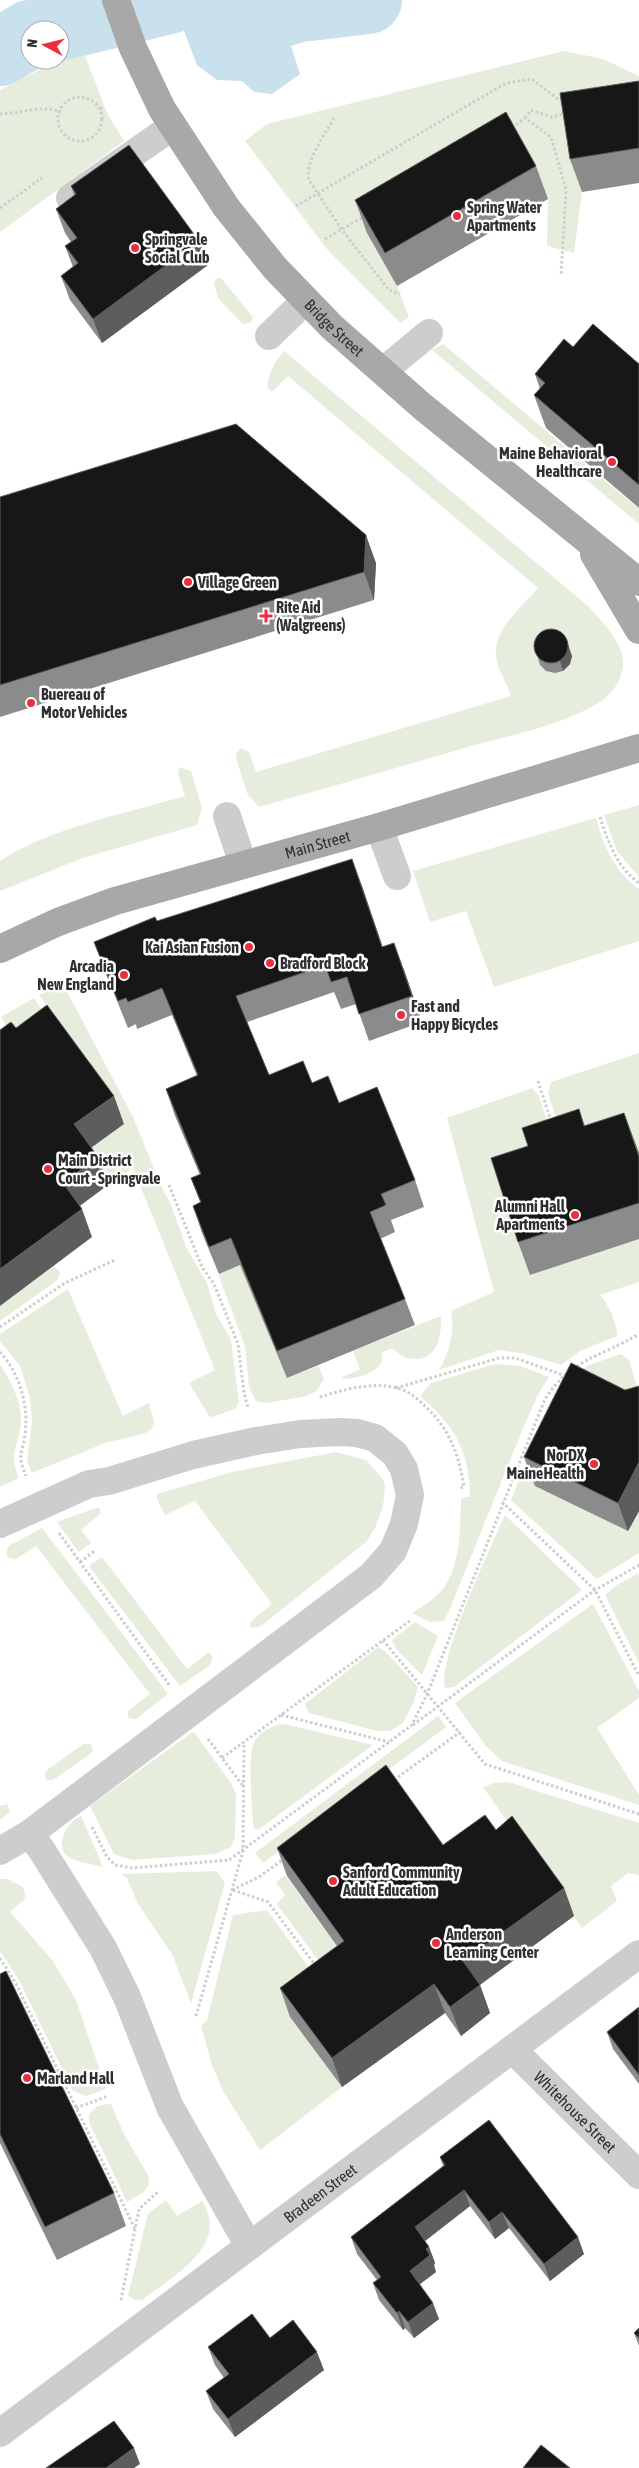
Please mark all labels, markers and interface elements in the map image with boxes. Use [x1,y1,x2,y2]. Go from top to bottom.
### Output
north arrow [20,20,70,70]
text: N [24,38,41,48]
place label: Spring Water Apartments [466,198,542,234]
marker: Spring Water Apartments [451,210,463,222]
place label: Springvale Social Club [145,230,210,266]
marker: Springvale Social Club [129,242,141,254]
street label: Bridge Street [301,295,368,360]
place label: Maine Behavioral Healthcare [499,444,603,480]
marker: Maine Behavioral Healthcare [606,456,618,468]
place label: Village Green [197,573,277,591]
marker: Village Green [182,576,194,588]
place label: Rite Aid (Walgreens) [276,598,346,634]
marker: Rite Aid (Walgreens) [260,610,272,622]
place label: Buereau of Motor Vehicles [41,685,127,721]
marker: Buereau of Motor Vehicles [25,697,37,709]
street label: Main Street [283,826,353,862]
place label: Kai Asian Fusion [145,938,239,956]
marker: Kai Asian Fusion [243,941,255,953]
place label: Bradford Block [280,954,367,972]
place label: Arcadia New England [37,957,114,993]
marker: Bradford Block [264,957,276,969]
marker: Arcadia New England [118,969,130,981]
place label: Fast and Happy Bicycles [411,997,498,1033]
marker: Fast and Happy Bicycles [395,1009,407,1021]
place label: Main District Court - Springvale [58,1151,161,1187]
marker: Main District Court - Springvale [42,1163,54,1175]
place label: Alumni Hall Apartments [494,1197,566,1233]
marker: Alumni Hall Apartments [569,1209,581,1221]
place label: NorDX MaineHealth [507,1446,585,1482]
marker: NorDX MaineHealth [588,1458,600,1470]
place label: Sanford Community Adult Education [342,1863,460,1899]
marker: Sanford Community Adult Education [327,1875,339,1887]
place label: Anderson Learning Center [445,1925,539,1961]
marker: Anderson Learning Center [430,1937,442,1949]
street label: Whitehouse Street [530,2067,620,2156]
place label: Marland Hall [37,2069,115,2087]
marker: Marland Hall [21,2072,33,2084]
street label: Bradeen Street [280,2160,360,2226]

